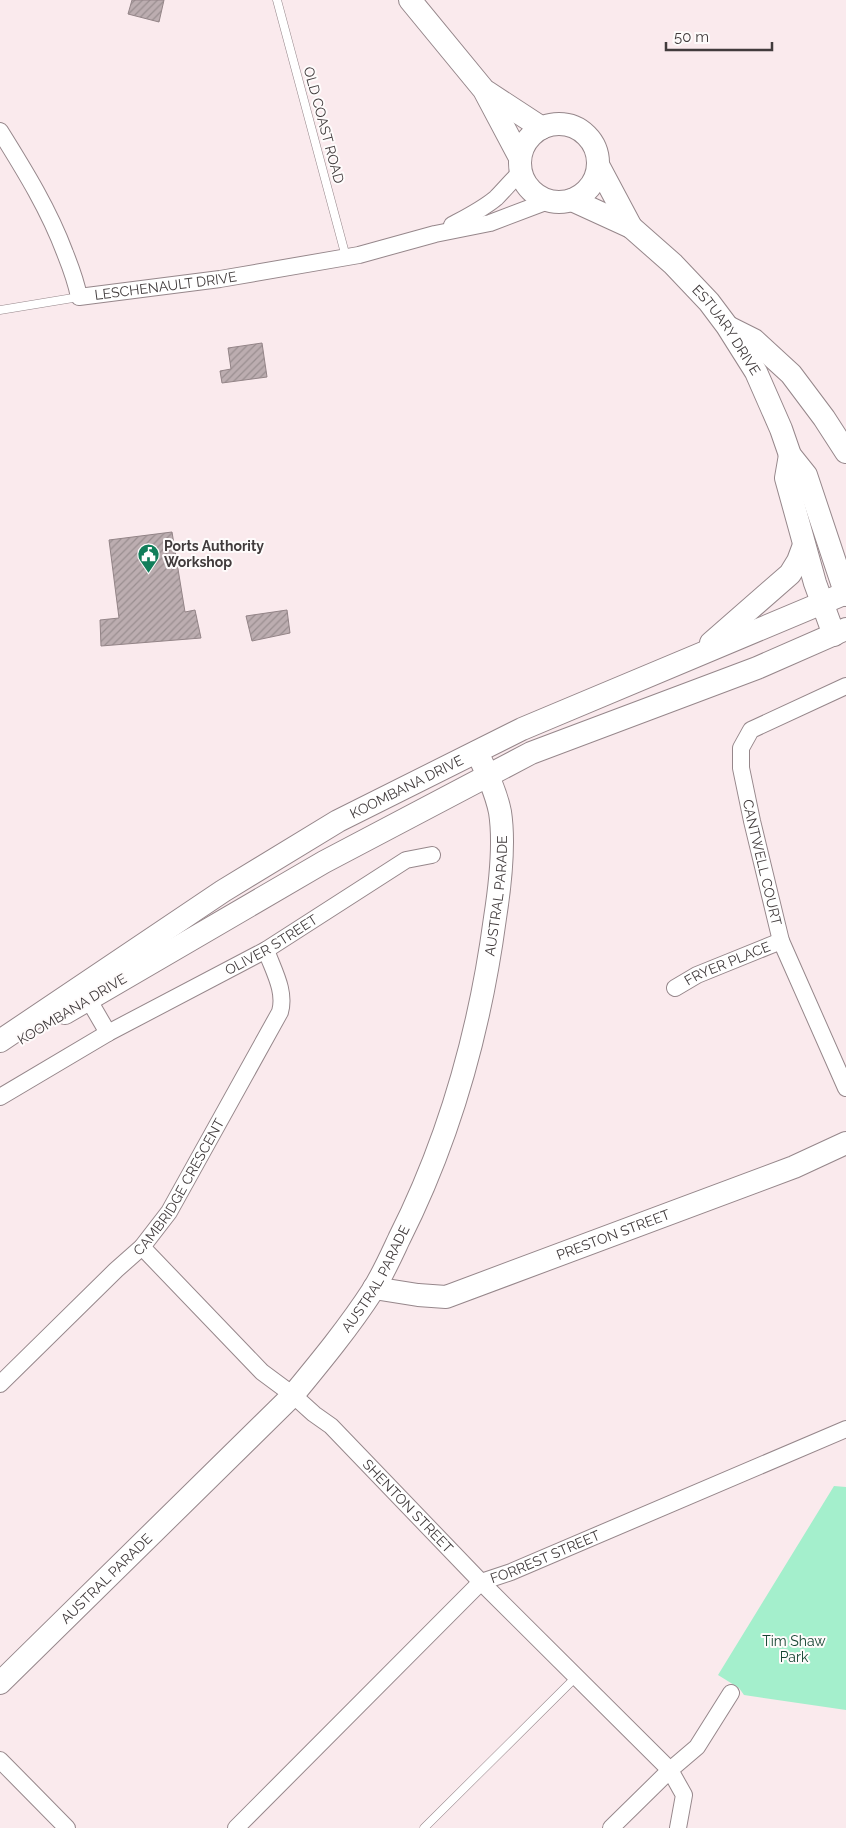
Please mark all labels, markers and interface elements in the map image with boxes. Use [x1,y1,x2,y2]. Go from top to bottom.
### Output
scale bar [666,20,772,52]
text: 50 m [674,28,709,46]
street label: OLD COAST ROAD [301,65,347,185]
street label: LESCHENAULT DRIVE [94,268,238,303]
street label: ESTUARY DRIVE [689,282,764,378]
place label: Ports Authority Workshop [164,538,264,570]
public building icon: Ports Authority Workshop [136,542,160,573]
street label: KOOMBANA DRIVE [347,752,466,822]
street label: CANTWELL COURT [740,798,785,927]
street label: AUSTRAL PARADE [481,835,510,957]
street label: OLIVER STREET [222,911,321,978]
street label: FRYER PLACE [681,938,772,989]
street label: KOOMBANA DRIVE [15,970,129,1048]
street label: CAMBRIDGE CRESCENT [130,1115,228,1259]
street label: PRESTON STREET [554,1206,672,1263]
street label: AUSTRAL PARADE [338,1223,413,1335]
street label: SHENTON STREET [360,1456,457,1556]
street label: FORREST STREET [488,1527,603,1586]
street label: AUSTRAL PARADE [57,1530,155,1627]
park label: Tim Shaw Park [762,1633,826,1665]

